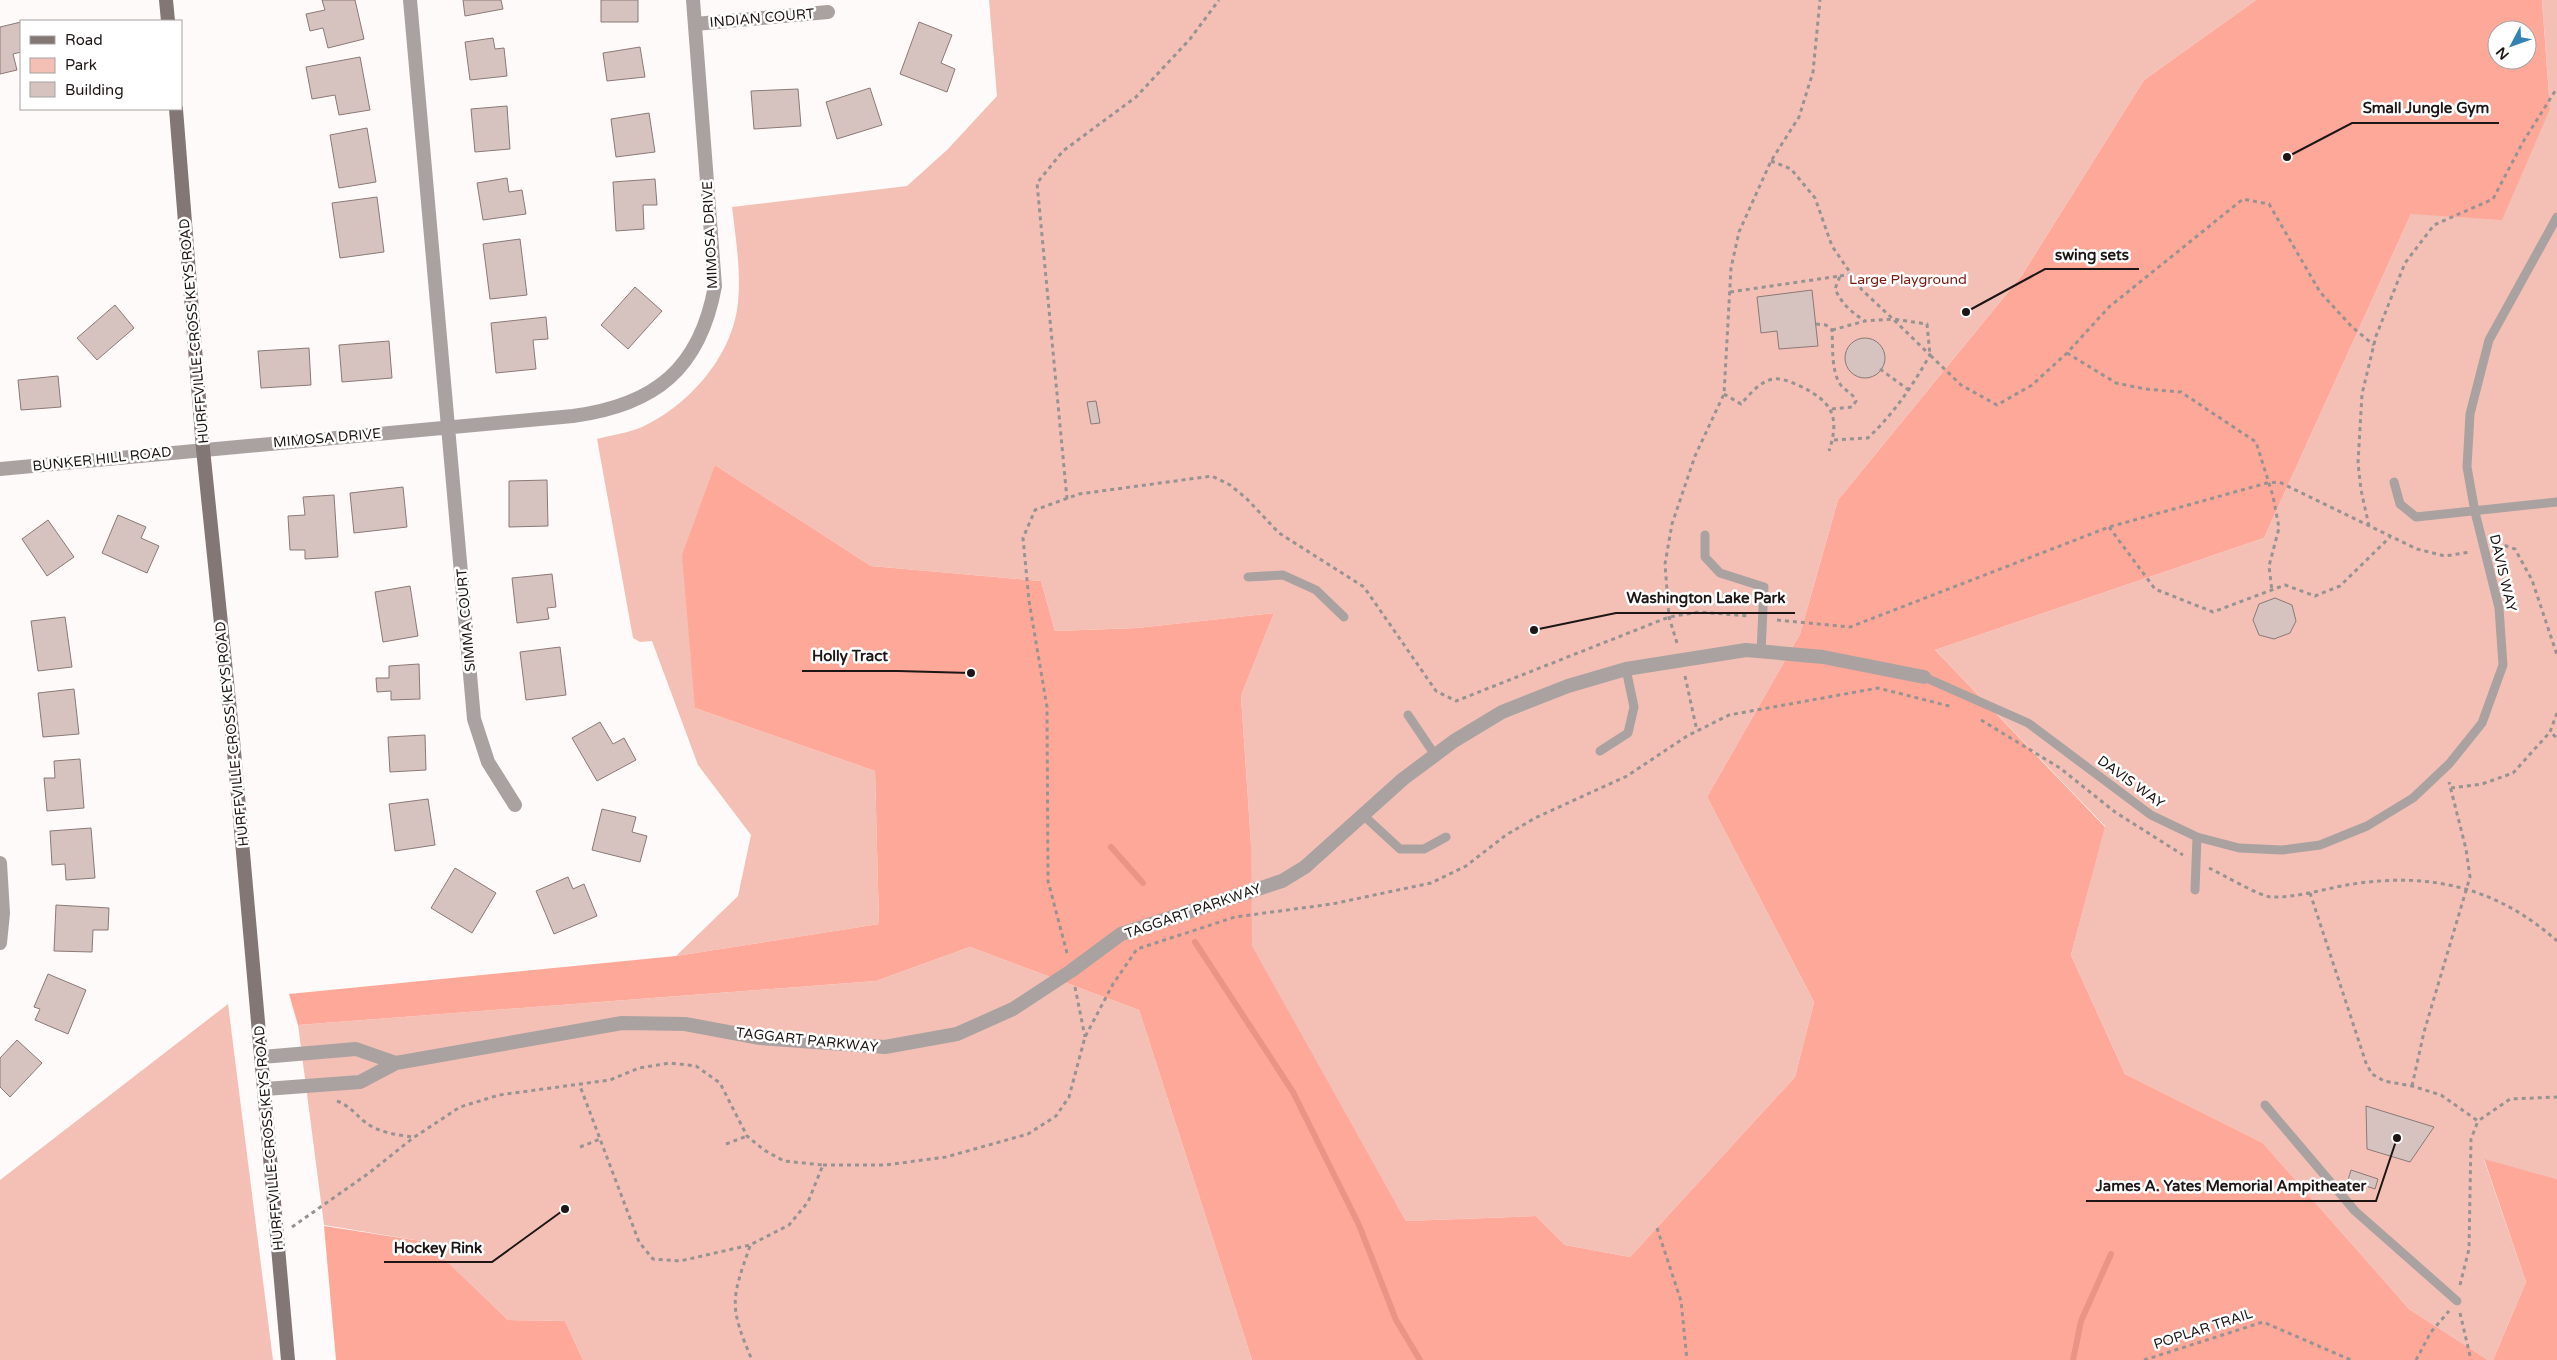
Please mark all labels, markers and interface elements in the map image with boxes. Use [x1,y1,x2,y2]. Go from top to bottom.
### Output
street label: INDIAN COURT [709,5,815,31]
legend [20,20,182,110]
north arrow [2487,20,2537,70]
text: Road [65,31,103,49]
text: N [2492,43,2513,63]
text: Park [65,56,97,74]
text: Building [65,81,124,99]
callout: Small Jungle Gym [2352,93,2499,123]
text: Small Jungle Gym [2363,99,2489,118]
street label: MIMOSA DRIVE [699,180,721,289]
street label: HURFFVILLE-CROSS KEYS ROAD [176,218,212,444]
callout: swing sets [2045,239,2139,269]
text: swing sets [2055,246,2129,265]
park label: Large Playground [1849,271,1967,288]
street label: MIMOSA DRIVE [272,425,382,451]
street label: BUNKER HILL ROAD [32,443,172,475]
street label: DAVIS WAY [2486,533,2520,613]
street label: SIMMA COURT [453,567,479,672]
callout: Washington Lake Park [1616,583,1795,613]
text: Washington Lake Park [1627,589,1786,608]
street label: HURFFVILLE-CROSS KEYS ROAD [212,621,252,847]
callout: Holly Tract [802,641,898,671]
text: Holly Tract [812,647,888,666]
street label: DAVIS WAY [2094,752,2168,812]
street label: TAGGART PARKWAY [1123,880,1263,942]
street label: TAGGART PARKWAY [735,1024,879,1056]
street label: HURFFVILLE-CROSS KEYS ROAD [251,1025,287,1251]
callout: James A. Yates Memorial Ampitheater [2086,1171,2376,1201]
text: James A. Yates Memorial Ampitheater [2095,1177,2366,1196]
callout: Hockey Rink [384,1232,492,1262]
text: Hockey Rink [394,1239,482,1258]
street label: POPLAR TRAIL [2151,1305,2255,1353]

